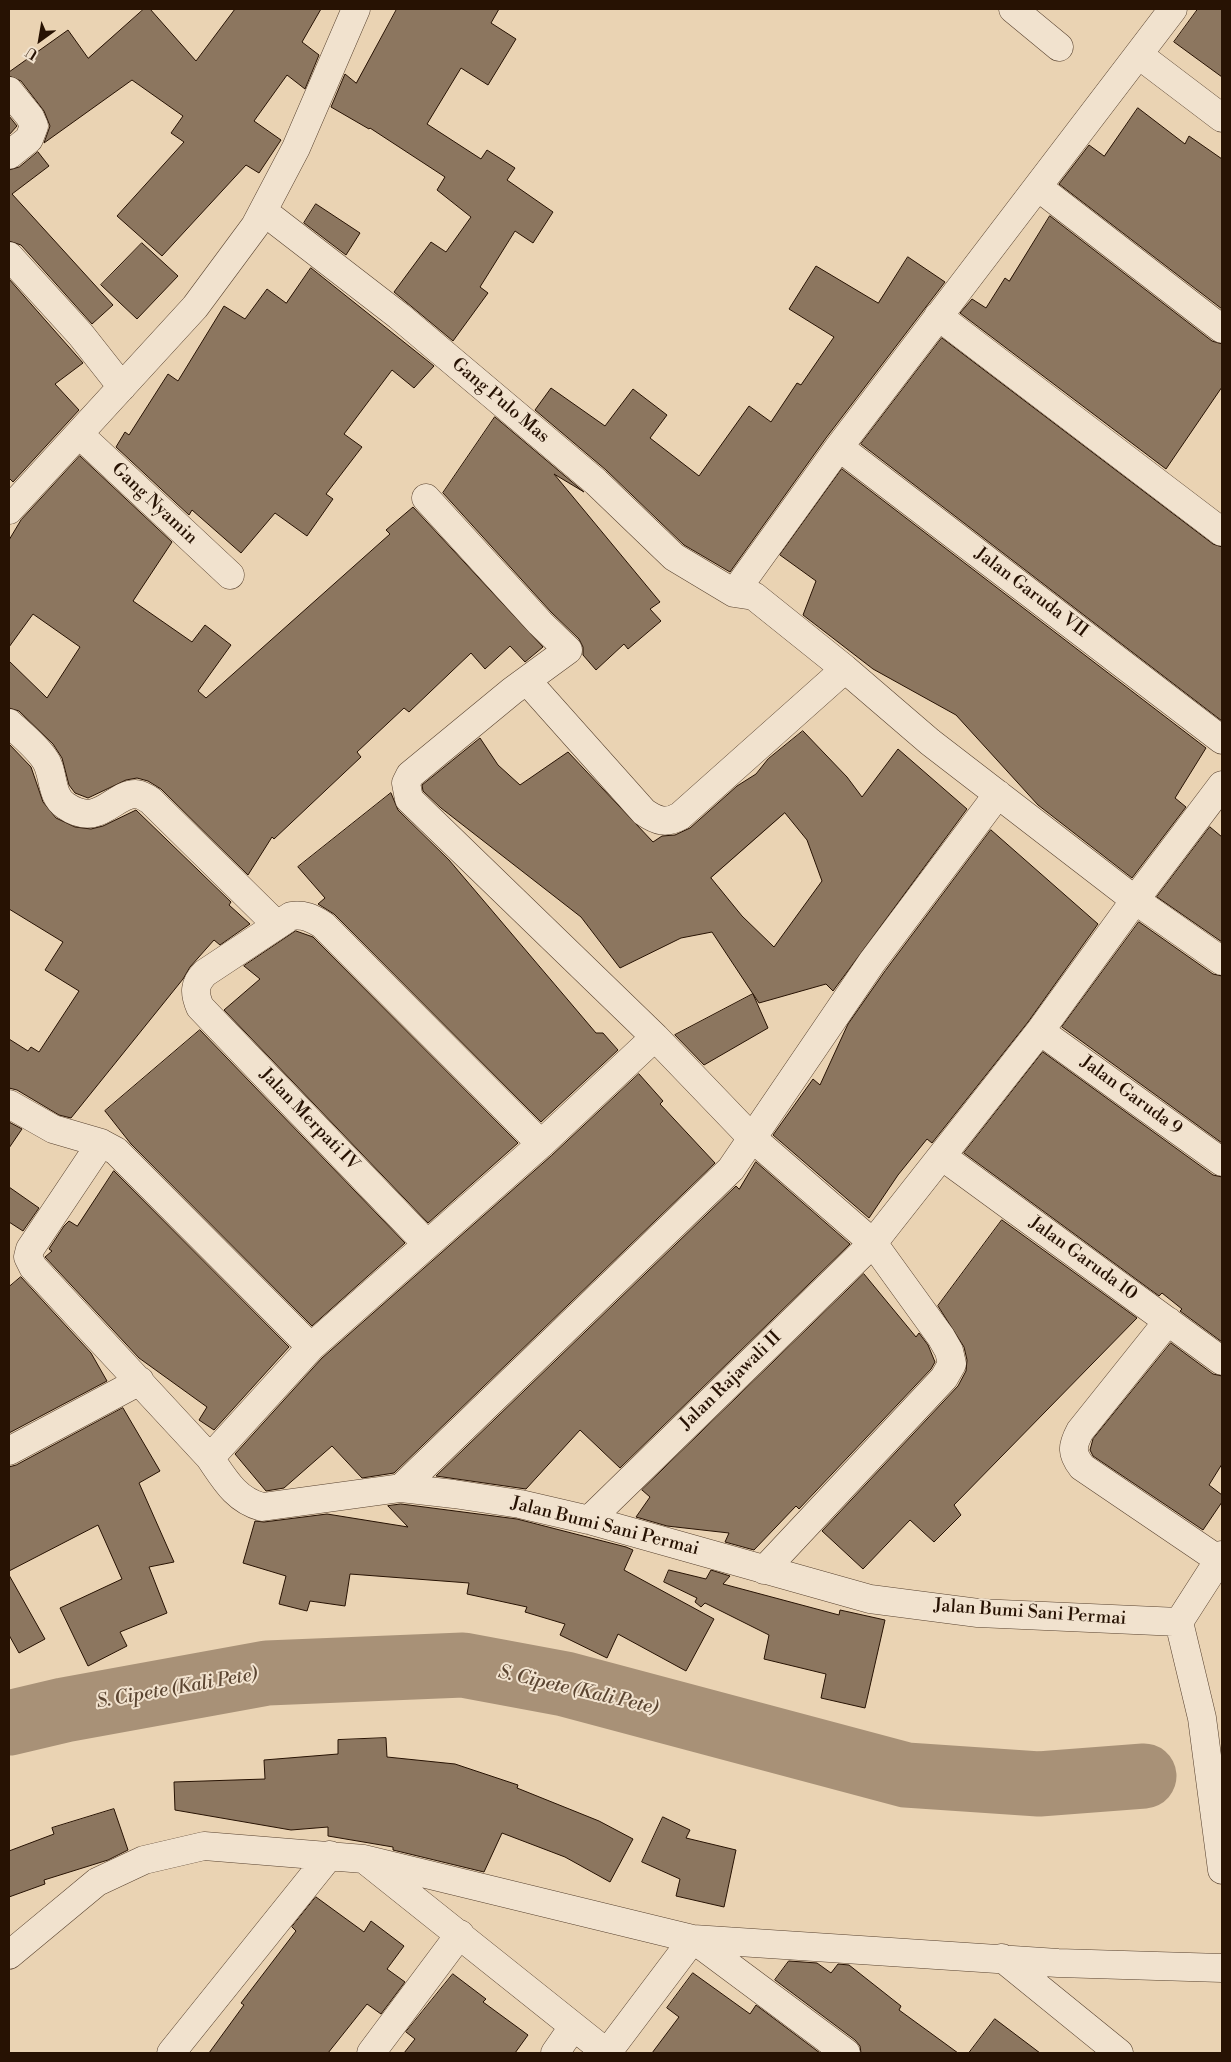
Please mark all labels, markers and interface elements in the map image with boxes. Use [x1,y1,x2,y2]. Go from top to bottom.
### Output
north arrow [15,15,65,65]
text: U [23,42,41,63]
street label: Gang Pulo Mas [447,354,553,448]
street label: Gang Nyamin [107,459,201,549]
street label: Jalan Garuda VII [970,543,1092,643]
street label: Jalan Garuda 9 [1076,1052,1186,1140]
street label: Jalan Merpati IV [255,1064,363,1176]
street label: Jalan Garuda 10 [1025,1212,1141,1306]
street label: Jalan Rajawali II [676,1327,786,1435]
street label: Jalan Bumi Sani Permai [509,1493,701,1561]
street label: Jalan Bumi Sani Permai [933,1595,1127,1631]
water label: S. Cipete (Kali Pete) [496,1662,660,1720]
water label: S. Cipete (Kali Pete) [95,1664,259,1714]

